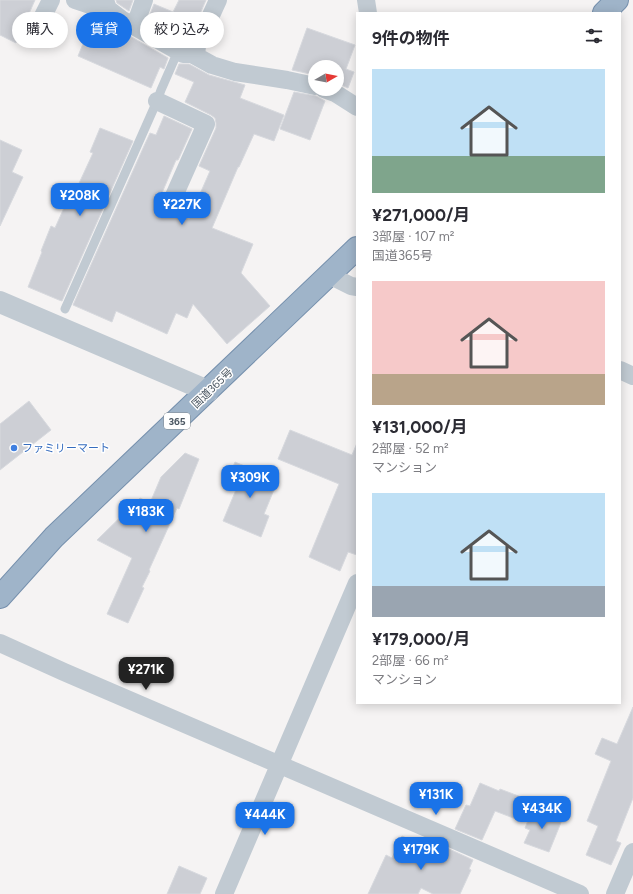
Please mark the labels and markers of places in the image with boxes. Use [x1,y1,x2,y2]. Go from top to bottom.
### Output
pin: ¥208K [52,183,108,217]
pin: ¥227K [154,192,210,226]
place label: ファミリーマート [22,442,110,455]
marker: ファミリーマート [9,443,19,453]
pin: ¥309K [222,465,278,499]
pin: ¥183K [118,499,174,533]
pin: ¥271K [118,657,174,691]
pin: ¥131K [408,782,464,816]
pin: ¥434K [514,796,570,830]
pin: ¥444K [237,802,293,836]
pin: ¥179K [393,837,449,871]

